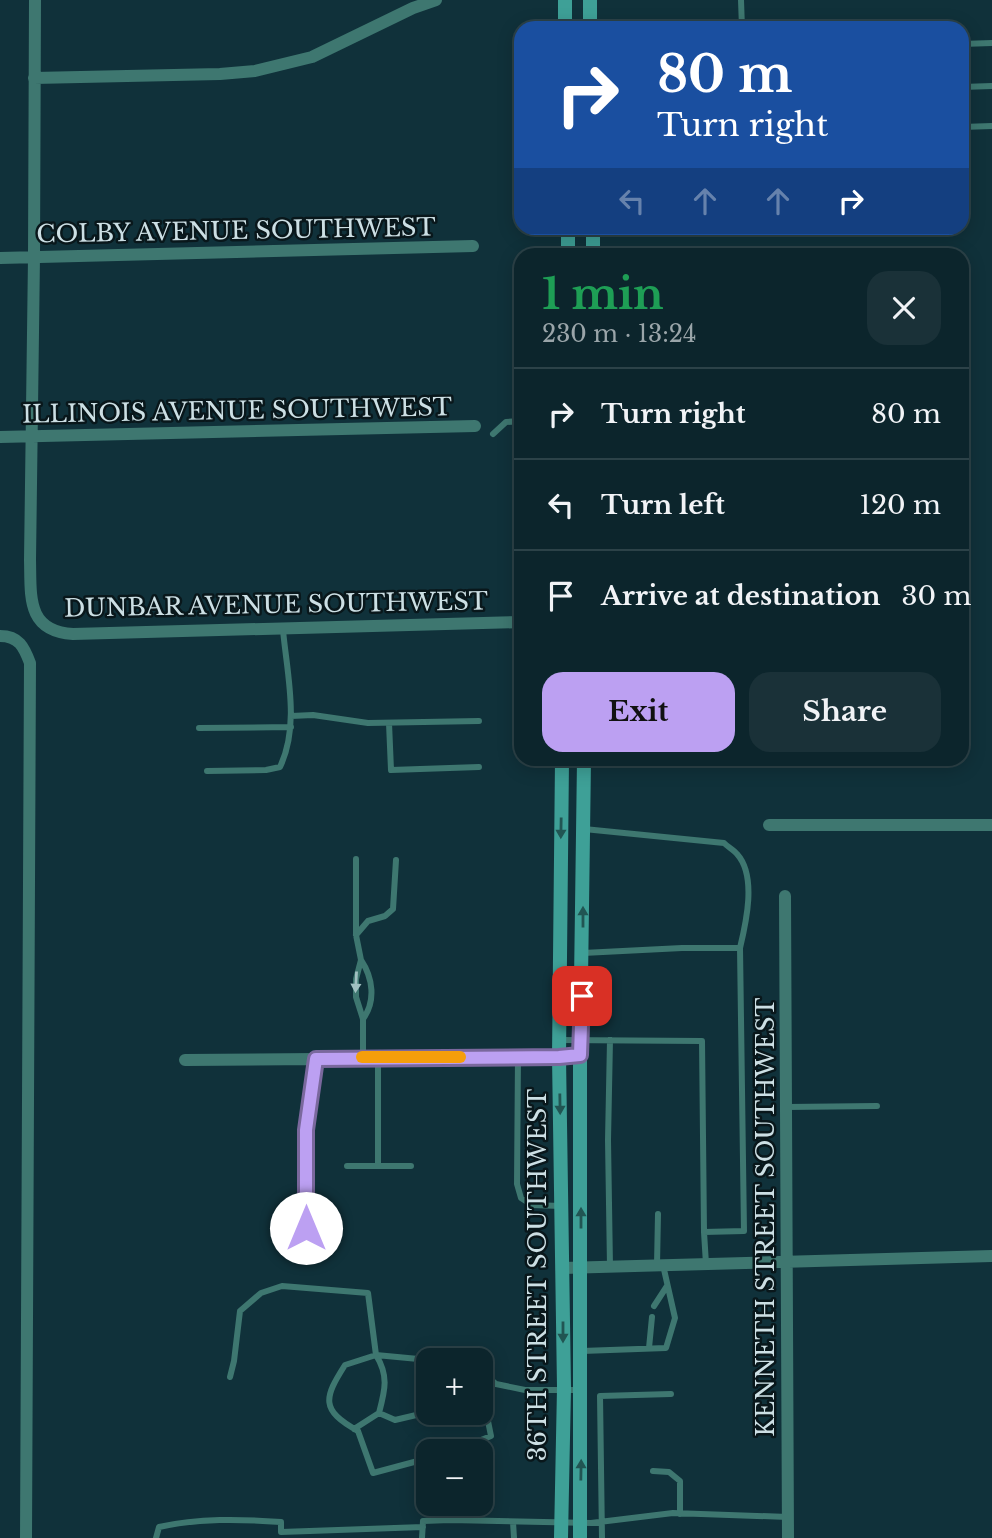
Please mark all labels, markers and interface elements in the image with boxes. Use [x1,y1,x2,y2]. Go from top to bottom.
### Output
text: 80 m [657,44,792,105]
icon: right [542,49,633,140]
text: Turn right [657,105,828,145]
icon: left [613,182,651,220]
icon: ahead [686,182,724,220]
icon: ahead [759,182,797,220]
icon: right [832,182,870,220]
street label: COLBY AVENUE SOUTHWEST [36,213,436,248]
text: 1 min [542,268,664,320]
button: close [867,271,941,345]
text: 230 m · 13:24 [542,320,696,348]
street label: ILLINOIS AVENUE SOUTHWEST [22,392,452,429]
icon: right [542,395,580,433]
text: Turn right [601,398,746,430]
text: 80 m [871,398,941,430]
icon: left [542,486,580,524]
text: Turn left [601,489,725,521]
text: 120 m [859,489,941,521]
icon: arrive [542,577,580,615]
text: Arrive at destination [601,580,881,612]
text: 30 m [902,580,971,612]
street label: DUNBAR AVENUE SOUTHWEST [64,586,488,623]
button: Exit [542,672,735,752]
button: Share [749,672,941,752]
one-way arrow [555,817,567,839]
one-way arrow [577,906,589,928]
pin [552,966,612,1026]
one-way arrow [351,972,362,994]
icon: arrive [563,977,601,1015]
street label: KENNETH STREET SOUTHWEST [751,997,780,1437]
street label: 36TH STREET SOUTHWEST [523,1089,552,1461]
one-way arrow [554,1093,566,1115]
position arrow [269,1191,343,1265]
one-way arrow [575,1207,587,1229]
one-way arrow [557,1321,569,1343]
map controls [416,1348,493,1516]
button: + [416,1348,493,1425]
button: − [416,1439,493,1516]
one-way arrow [575,1459,587,1481]

